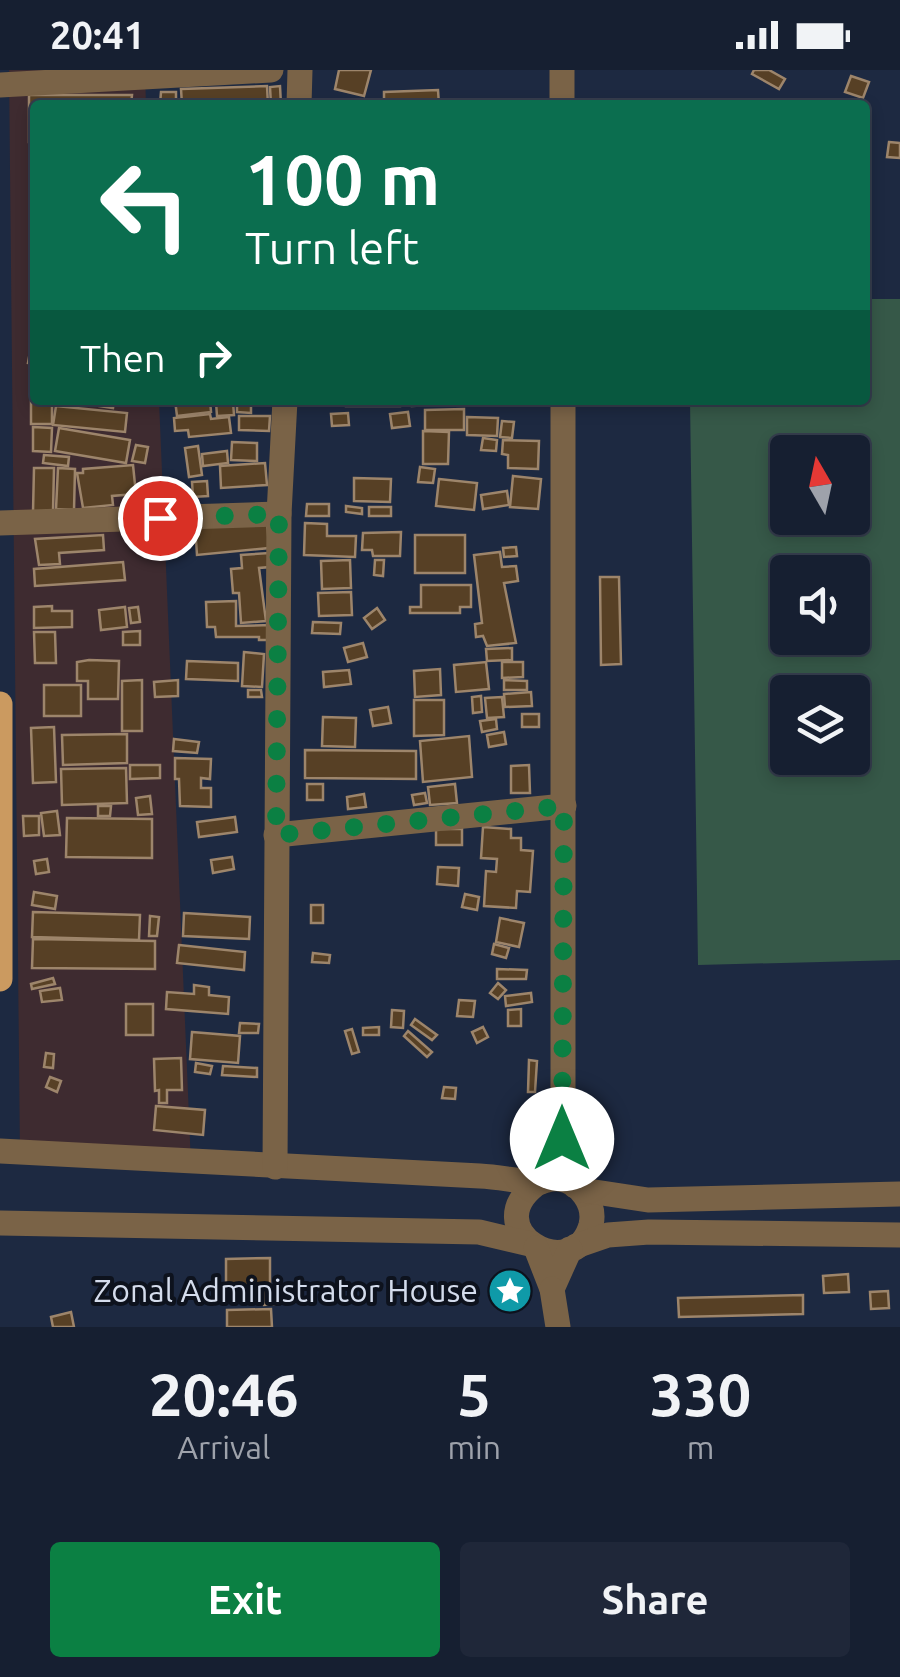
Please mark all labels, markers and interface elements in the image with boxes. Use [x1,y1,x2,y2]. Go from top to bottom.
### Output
text: 20:41 [50,14,145,56]
icon: left [80,140,210,270]
text: 100 m [245,140,440,218]
text: Turn left [245,222,419,273]
icon: right [186,330,241,385]
text: Then [80,337,166,379]
north arrow [770,435,870,535]
map controls [770,435,870,775]
pin [118,476,203,561]
icon: arrive [133,491,188,546]
button: sound [770,555,870,655]
button: layers [770,675,870,775]
position arrow [510,1087,614,1191]
place icon: Zonal Administrator House [487,1268,533,1314]
place label: Zonal Administrator House [94,1272,478,1308]
text: 20:46 [149,1360,299,1427]
text: 5 [457,1360,491,1427]
text: 330 [650,1360,751,1427]
text: Arrival [177,1429,270,1465]
text: min [447,1429,501,1465]
text: m [687,1429,714,1465]
button: Exit [50,1542,440,1657]
button: Share [460,1542,850,1657]

